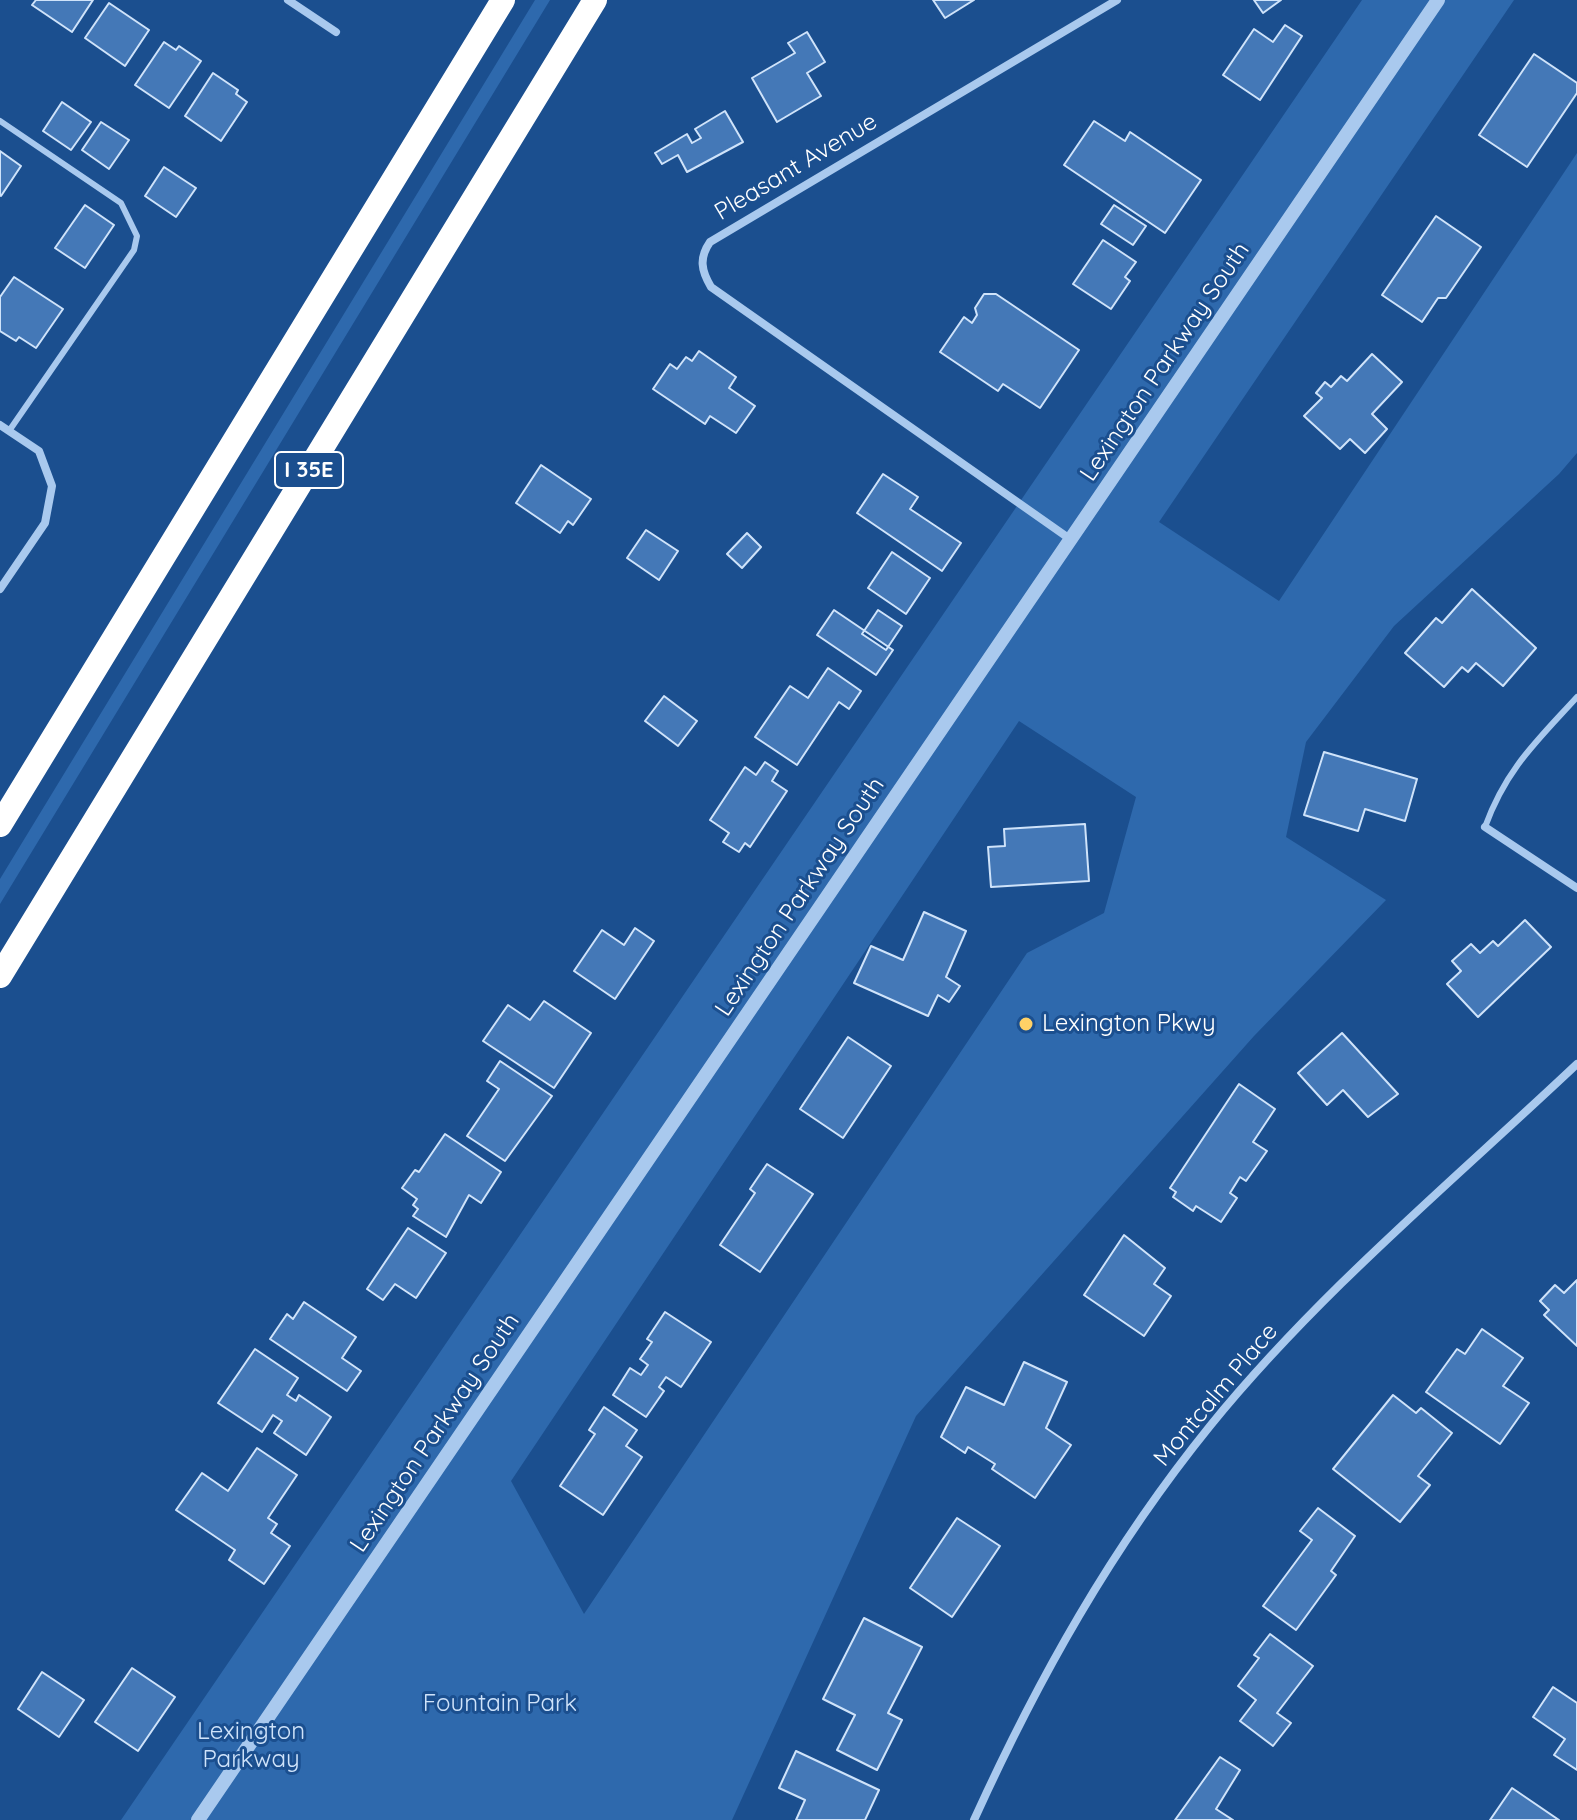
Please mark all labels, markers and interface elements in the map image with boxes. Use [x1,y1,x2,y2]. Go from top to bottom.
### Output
street label: Pleasant Avenue [710,107,882,227]
street label: Lexington Parkway South [1074,237,1256,487]
road number: I 35E [275,452,343,488]
street label: Lexington Parkway South [709,772,891,1022]
place label: Lexington Pkwy [1042,1010,1216,1038]
marker: Lexington Pkwy [1017,1015,1035,1033]
street label: Lexington Parkway South [344,1308,526,1558]
street label: Montcalm Place [1148,1318,1284,1472]
park label: Fountain Park [423,1690,577,1718]
park label: Lexington Parkway [197,1718,305,1774]

